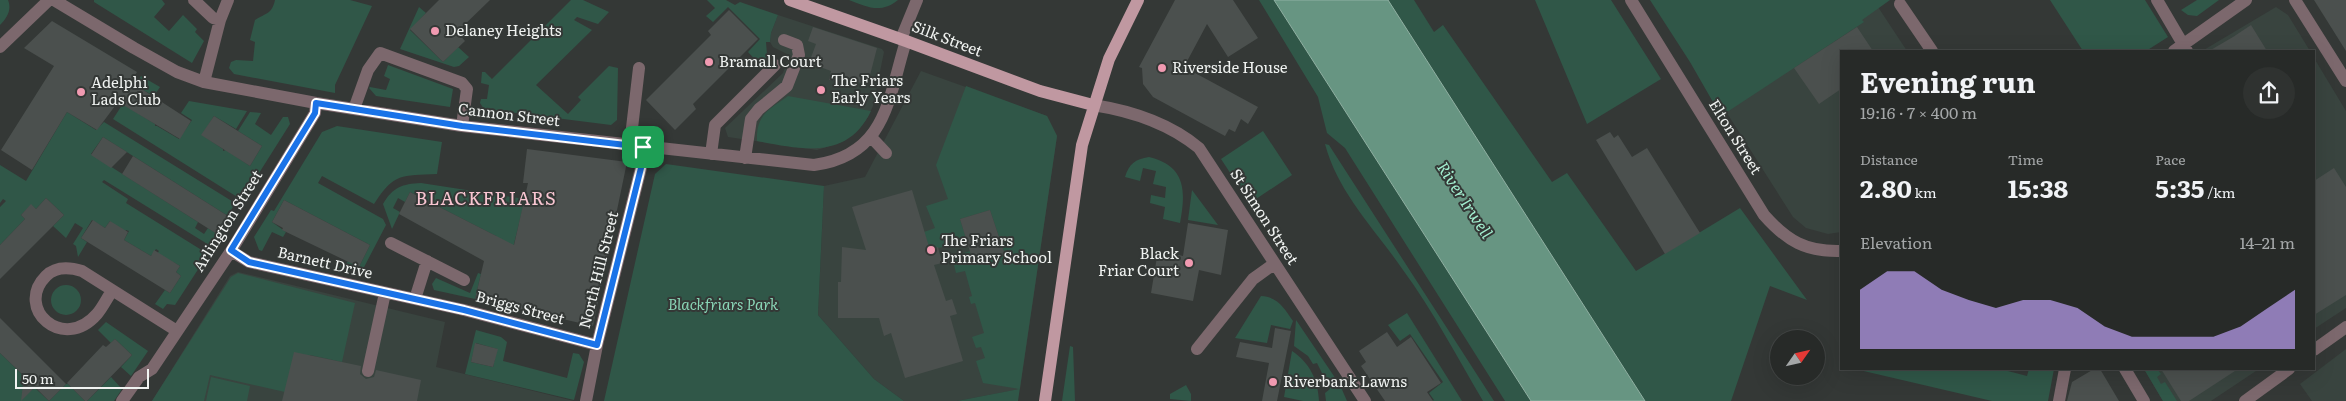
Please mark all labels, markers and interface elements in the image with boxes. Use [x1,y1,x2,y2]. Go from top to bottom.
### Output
street label: Silk Street [909,14,986,62]
place label: Delaney Heights [445,18,562,41]
marker: Delaney Heights [429,25,441,37]
place label: Bramall Court [719,49,821,72]
place label: Riverside House [1172,55,1288,78]
marker: Bramall Court [703,56,715,68]
text: Evening run [1860,60,2036,102]
marker: Riverside House [1156,62,1168,74]
button: share [2243,67,2295,119]
place label: The Friars Early Years [831,68,911,108]
place label: Adelphi Lads Club [91,70,161,110]
marker: The Friars Early Years [815,84,827,96]
marker: Adelphi Lads Club [75,86,87,98]
street label: Elton Street [1704,94,1769,178]
street label: Cannon Street [457,96,561,131]
text: 19:16 · 7 × 400 m [1860,100,1977,124]
pin [622,126,664,168]
icon: arrive [629,133,657,161]
text: Distance [1860,149,1918,169]
text: Time [2008,149,2043,169]
text: Pace [2155,149,2185,169]
water label: River Irwell [1432,156,1500,243]
street label: St Simon Street [1225,163,1305,269]
street label: Arlington Street [186,165,267,276]
text: 2.80 [1860,169,1912,206]
text: 15:38 [2008,169,2068,206]
text: 5:35 [2155,169,2204,206]
text: km [1912,182,1937,202]
text: /km [2204,182,2235,202]
district label: BLACKFRIARS [415,184,557,211]
street label: North Hill Street [572,209,623,331]
place label: The Friars Primary School [941,228,1052,268]
text: Elevation [1860,230,1932,254]
text: 14–21 m [2240,230,2295,254]
street label: Barnett Drive [276,239,375,284]
place label: Black Friar Court [1098,241,1180,281]
marker: The Friars Primary School [925,244,937,256]
marker: Black Friar Court [1183,257,1195,269]
street label: Briggs Street [473,284,567,329]
park label: Blackfriars Park [668,292,779,315]
north arrow [1770,330,1825,385]
map controls [1770,330,1825,385]
scale bar [15,366,149,389]
text: 50 m [22,368,54,388]
place label: Riverbank Lawns [1283,369,1407,392]
marker: Riverbank Lawns [1267,376,1279,388]

